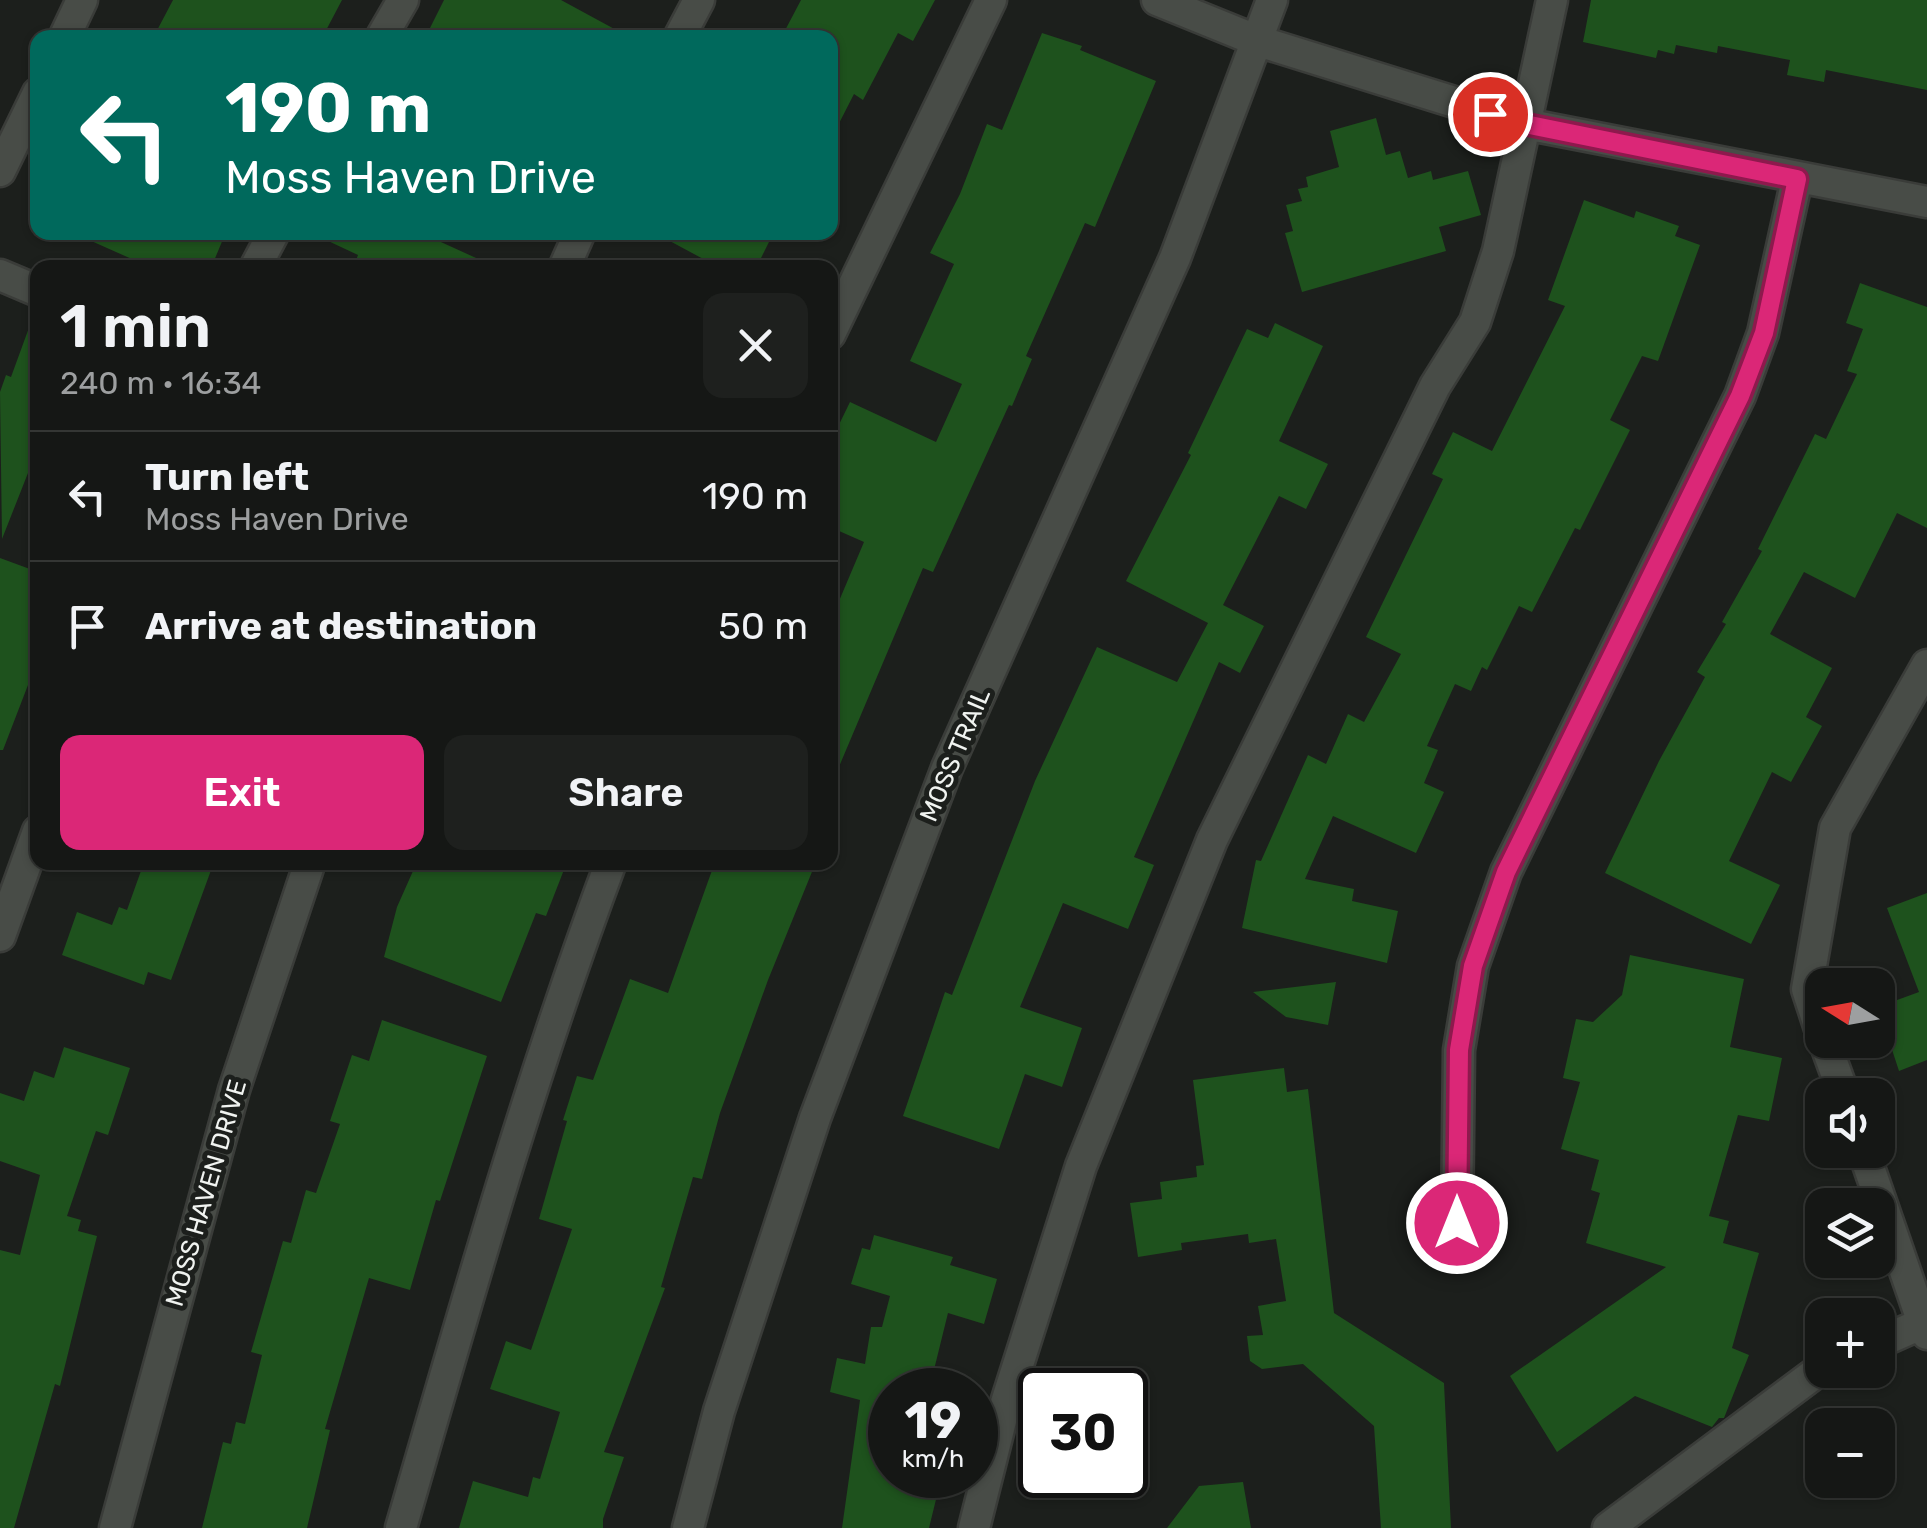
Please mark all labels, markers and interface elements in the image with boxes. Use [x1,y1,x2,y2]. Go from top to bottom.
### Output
text: 190 m [225,67,431,150]
icon: left [60,70,190,200]
pin [1448,72,1533,157]
icon: arrive [1463,87,1518,142]
text: Moss Haven Drive [225,151,596,204]
text: 1 min [60,291,211,362]
button: close [703,293,808,398]
text: 240 m · 16:34 [60,364,261,402]
text: Turn left [145,454,309,500]
icon: left [60,469,115,524]
text: 190 m [702,473,808,519]
text: Moss Haven Drive [145,500,409,538]
icon: arrive [60,599,115,654]
text: Arrive at destination [145,603,537,649]
text: 50 m [718,603,808,649]
street label: MOSS TRAIL [914,684,996,826]
button: Exit [60,735,424,850]
button: Share [444,735,808,850]
north arrow [1805,968,1895,1058]
map controls [1805,968,1895,1498]
street label: MOSS HAVEN DRIVE [160,1076,252,1310]
button: sound [1805,1078,1895,1168]
position arrow [1405,1171,1509,1275]
button: layers [1805,1188,1895,1278]
button: + [1805,1298,1895,1388]
speed limit sign: 30 [1018,1368,1148,1498]
text: 19 [905,1391,961,1451]
button: − [1805,1408,1895,1498]
text: km/h [902,1444,964,1473]

